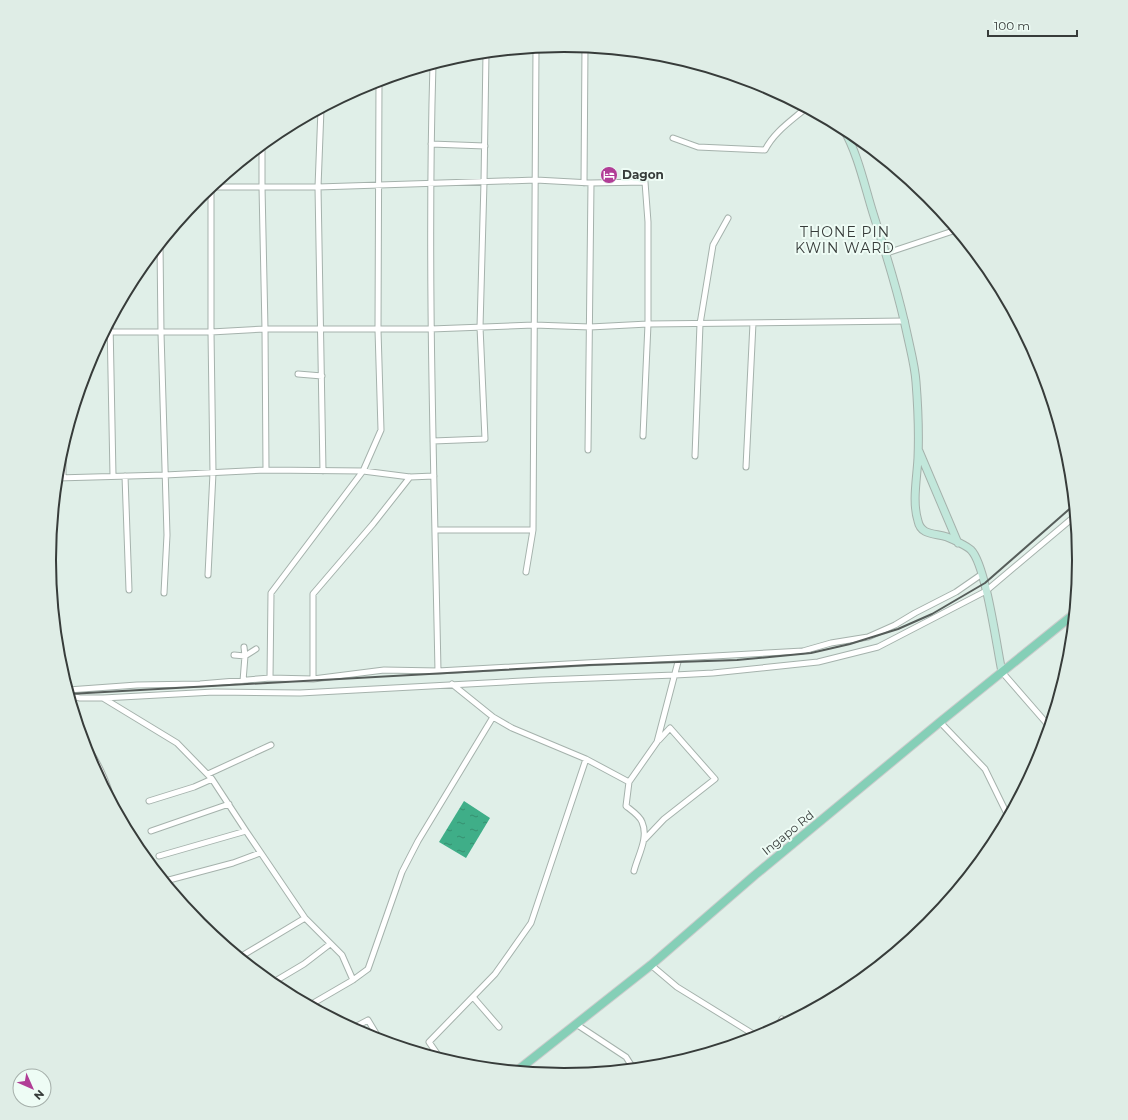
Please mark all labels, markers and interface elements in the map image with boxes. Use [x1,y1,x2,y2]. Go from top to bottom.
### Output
scale bar [988,12,1077,38]
text: 100 m [994,18,1030,33]
hotel icon: Dagon [599,165,619,185]
place label: Dagon [622,167,664,182]
district label: THONE PIN KWIN WARD [795,223,895,257]
street label: Ingapo Rd [759,807,817,858]
north arrow [12,1068,52,1108]
text: N [31,1087,47,1103]

